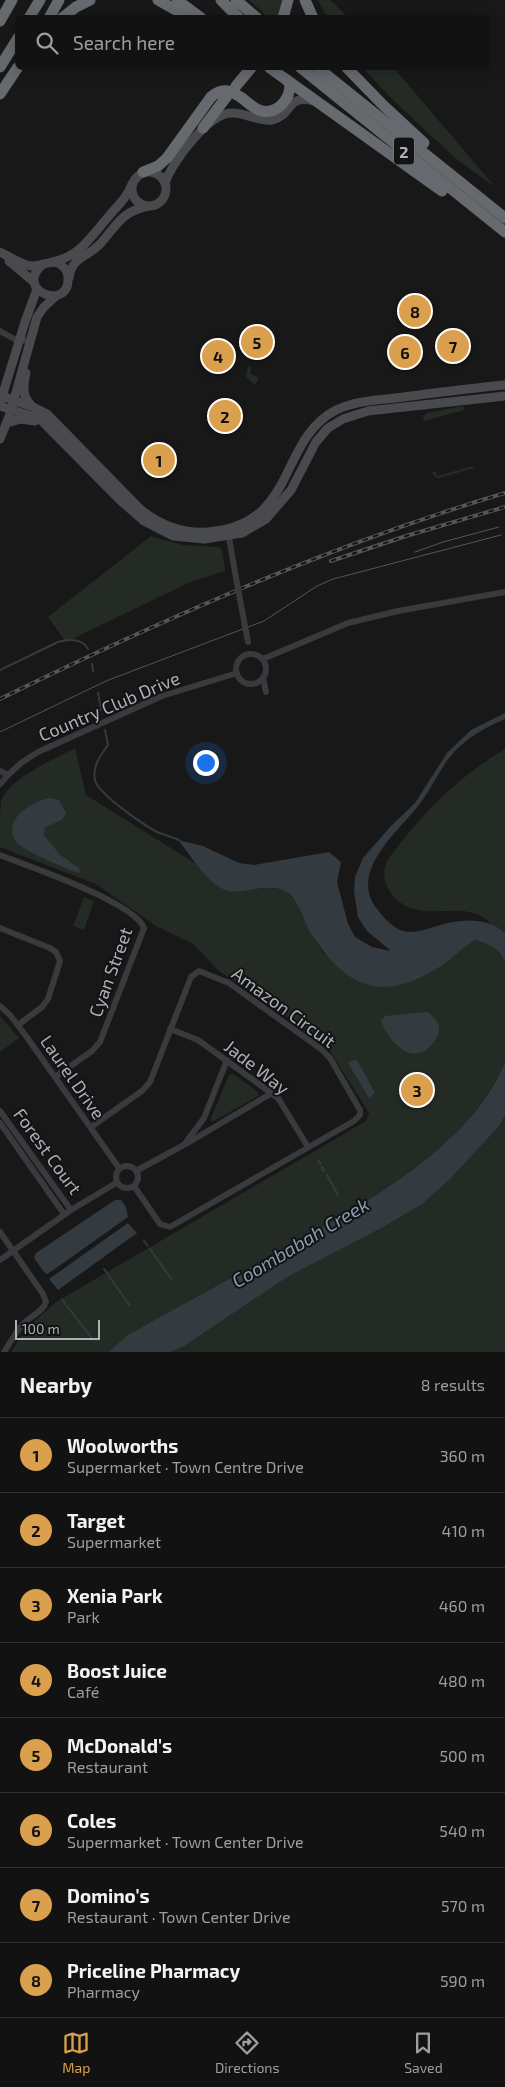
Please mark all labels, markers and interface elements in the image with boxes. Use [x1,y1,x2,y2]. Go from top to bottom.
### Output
search box [15,15,490,70]
icon: search [33,29,61,57]
text: Search here [73,31,175,54]
road number: 2 [394,138,414,164]
pin: 8 [399,292,431,330]
pin: 5 [241,323,273,361]
pin: 7 [437,327,469,365]
pin: 6 [389,333,421,371]
pin: 4 [202,337,234,375]
pin: 2 [209,397,241,435]
pin: 1 [143,441,175,479]
street label: Country Club Drive [35,666,183,746]
your location [193,750,219,776]
street label: Cyan Street [84,924,136,1020]
street label: Amazon Circuit [228,962,340,1052]
street label: Laurel Drive [36,1031,110,1123]
street label: Jade Way [220,1035,294,1099]
pin: 3 [401,1071,433,1109]
street label: Forest Court [9,1104,87,1198]
water label: Coombabah Creek [227,1192,373,1292]
scale bar [15,1317,100,1340]
text: 100 m [22,1320,60,1337]
text: Nearby [20,1372,92,1397]
text: 8 results [421,1375,485,1394]
text: Woolworths [67,1434,178,1457]
text: 1 [33,1446,39,1465]
text: 360 m [440,1446,485,1465]
text: Supermarket · Town Centre Drive [67,1457,304,1476]
text: Target [67,1509,125,1532]
text: 2 [31,1521,41,1540]
text: 410 m [442,1521,485,1540]
text: Supermarket [67,1532,161,1551]
text: Xenia Park [67,1584,163,1607]
text: 3 [31,1596,41,1615]
text: 460 m [439,1596,485,1615]
text: Park [67,1607,100,1626]
text: Boost Juice [67,1659,167,1682]
text: 4 [31,1671,41,1690]
text: 480 m [438,1671,485,1690]
text: Café [67,1682,99,1701]
text: McDonald's [67,1734,172,1757]
text: 5 [32,1746,40,1765]
text: 500 m [440,1746,485,1765]
text: Restaurant [67,1757,148,1776]
text: Coles [67,1809,116,1832]
text: 6 [31,1821,41,1840]
text: 540 m [439,1821,485,1840]
text: Supermarket · Town Center Drive [67,1832,304,1851]
text: Domino's [67,1884,150,1907]
text: 7 [32,1896,40,1915]
text: 570 m [441,1896,485,1915]
text: Restaurant · Town Center Drive [67,1907,291,1926]
text: Priceline Pharmacy [67,1959,240,1982]
text: 8 [31,1971,41,1990]
text: 590 m [440,1971,485,1990]
text: Pharmacy [67,1982,140,2001]
tab: Map [62,2029,90,2076]
tab: Directions [215,2029,280,2076]
tab: Saved [404,2029,443,2076]

